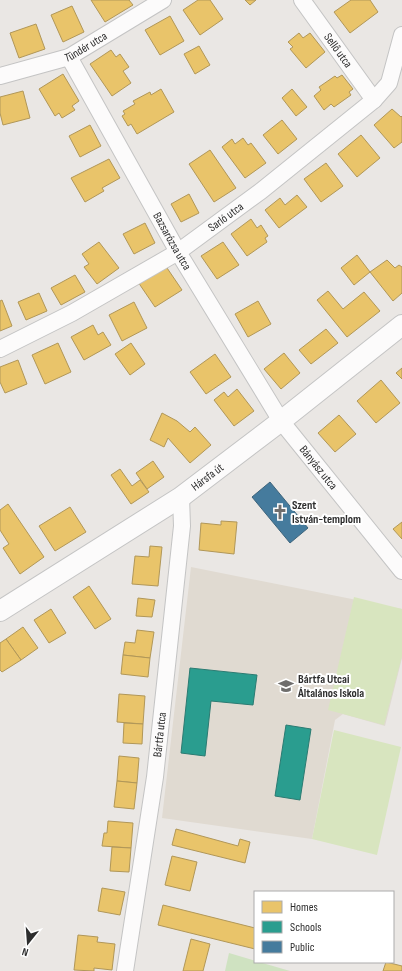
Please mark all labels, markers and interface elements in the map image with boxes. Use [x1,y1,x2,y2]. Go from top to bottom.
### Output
street label: Tündér utca [63,28,110,65]
street label: Sellő utca [321,30,356,71]
street label: Sarló utca [205,199,247,235]
street label: Bazsarózsa utca [150,209,195,273]
street label: Bányász utca [296,442,341,493]
street label: Hársfa út [188,460,227,494]
place label: Szent István-templom [292,498,361,527]
church icon: Szent István-templom [271,503,289,521]
place label: Bártfa Utcai Általános Iskola [297,672,364,701]
school or university icon: Bártfa Utcai Általános Iskola [277,677,295,695]
street label: Bártfa utca [150,711,169,758]
legend [254,891,394,963]
text: Homes [290,900,318,915]
text: Schools [290,920,322,935]
north arrow [8,923,48,963]
text: Public [290,940,315,955]
text: N [20,945,30,959]

